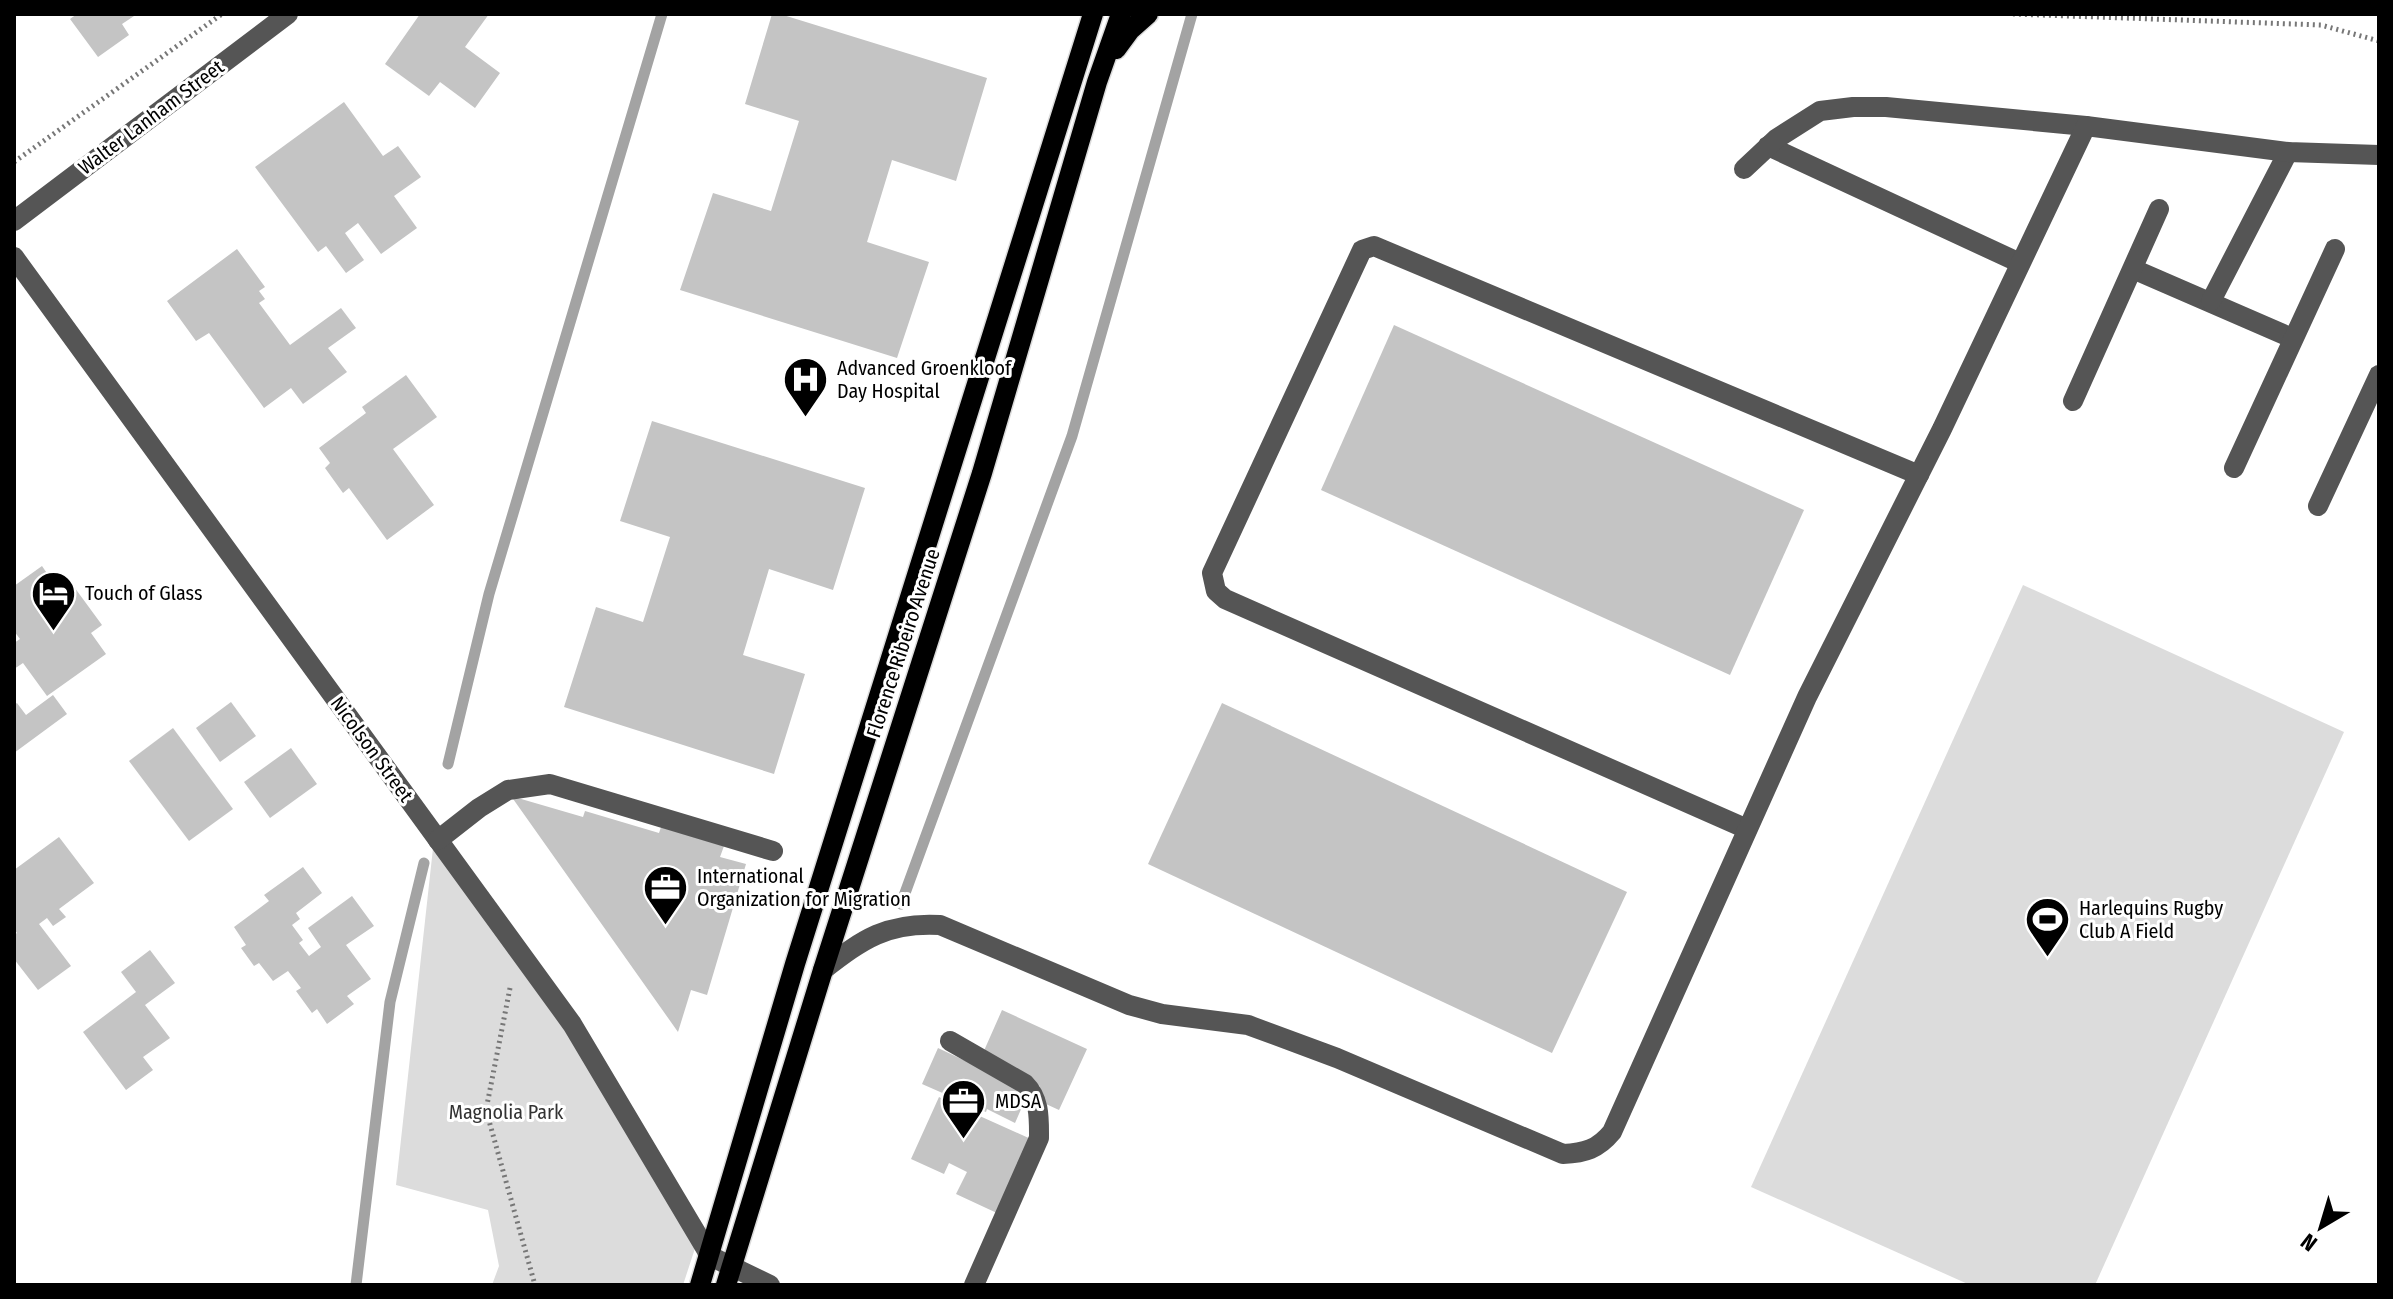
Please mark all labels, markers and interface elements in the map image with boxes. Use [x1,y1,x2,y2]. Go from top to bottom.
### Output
street label: Walter Lanham Street [74,54,229,179]
hospital icon: Advanced Groenkloof Day Hospital [782,355,830,418]
place label: Advanced Groenkloof Day Hospital [837,356,1013,403]
street label: Florence Ribeiro Avenue [861,546,945,740]
hotel icon: Touch of Glass [30,569,78,632]
place label: Touch of Glass [85,581,202,605]
street label: Nicolson Street [326,692,419,807]
office icon: International Organization for Migration [642,864,690,927]
place label: International Organization for Migration [697,864,911,911]
sports icon: Harlequins Rugby Club A Field [2024,896,2072,959]
place label: Harlequins Rugby Club A Field [2079,896,2223,943]
office icon: MDSA [940,1077,988,1140]
place label: MDSA [995,1089,1042,1113]
park label: Magnolia Park [449,1100,564,1124]
north arrow [2281,1187,2361,1267]
text: N [2295,1228,2323,1257]

